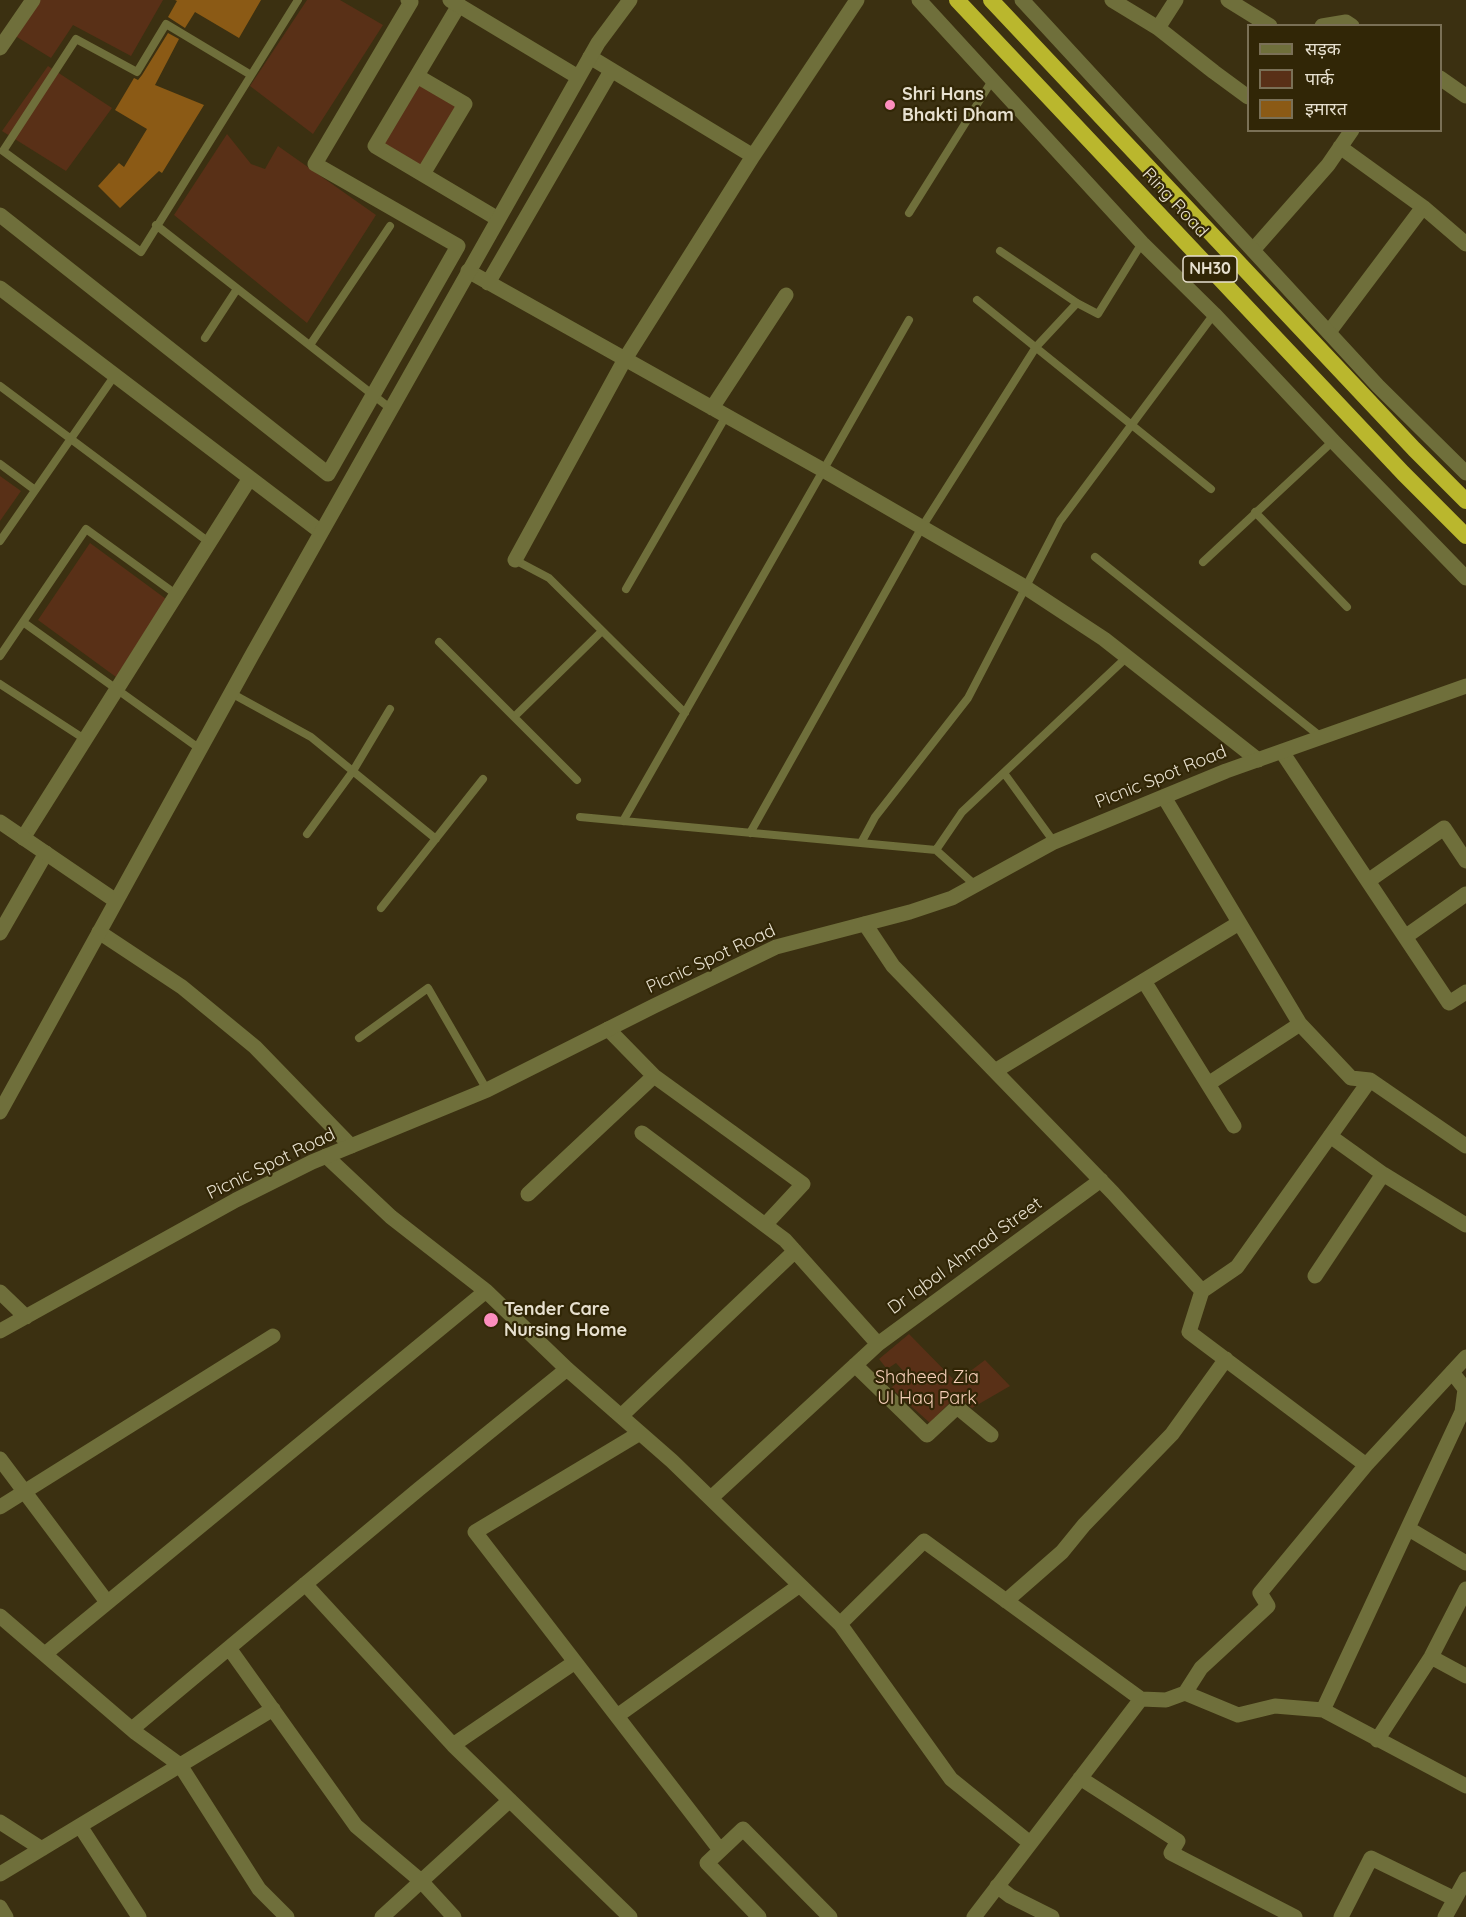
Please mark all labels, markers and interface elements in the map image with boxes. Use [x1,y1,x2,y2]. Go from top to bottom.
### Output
legend [1247,24,1442,132]
text: सड़क [1305,37,1341,60]
text: पार्क [1305,67,1334,90]
place label: Shri Hans Bhakti Dham [902,84,1014,127]
text: इमारत [1305,97,1347,120]
marker: Shri Hans Bhakti Dham [883,98,897,112]
street label: Ring Road [1137,164,1213,242]
road number: NH30 [1183,256,1237,282]
street label: Picnic Spot Road [1092,741,1230,813]
street label: Picnic Spot Road [643,920,779,998]
street label: Picnic Spot Road [203,1124,339,1204]
street label: Dr Iqbal Ahmad Street [884,1193,1046,1319]
place label: Tender Care Nursing Home [504,1299,627,1342]
marker: Tender Care Nursing Home [482,1311,500,1329]
park label: Shaheed Zia Ul Haq Park [875,1367,979,1410]

